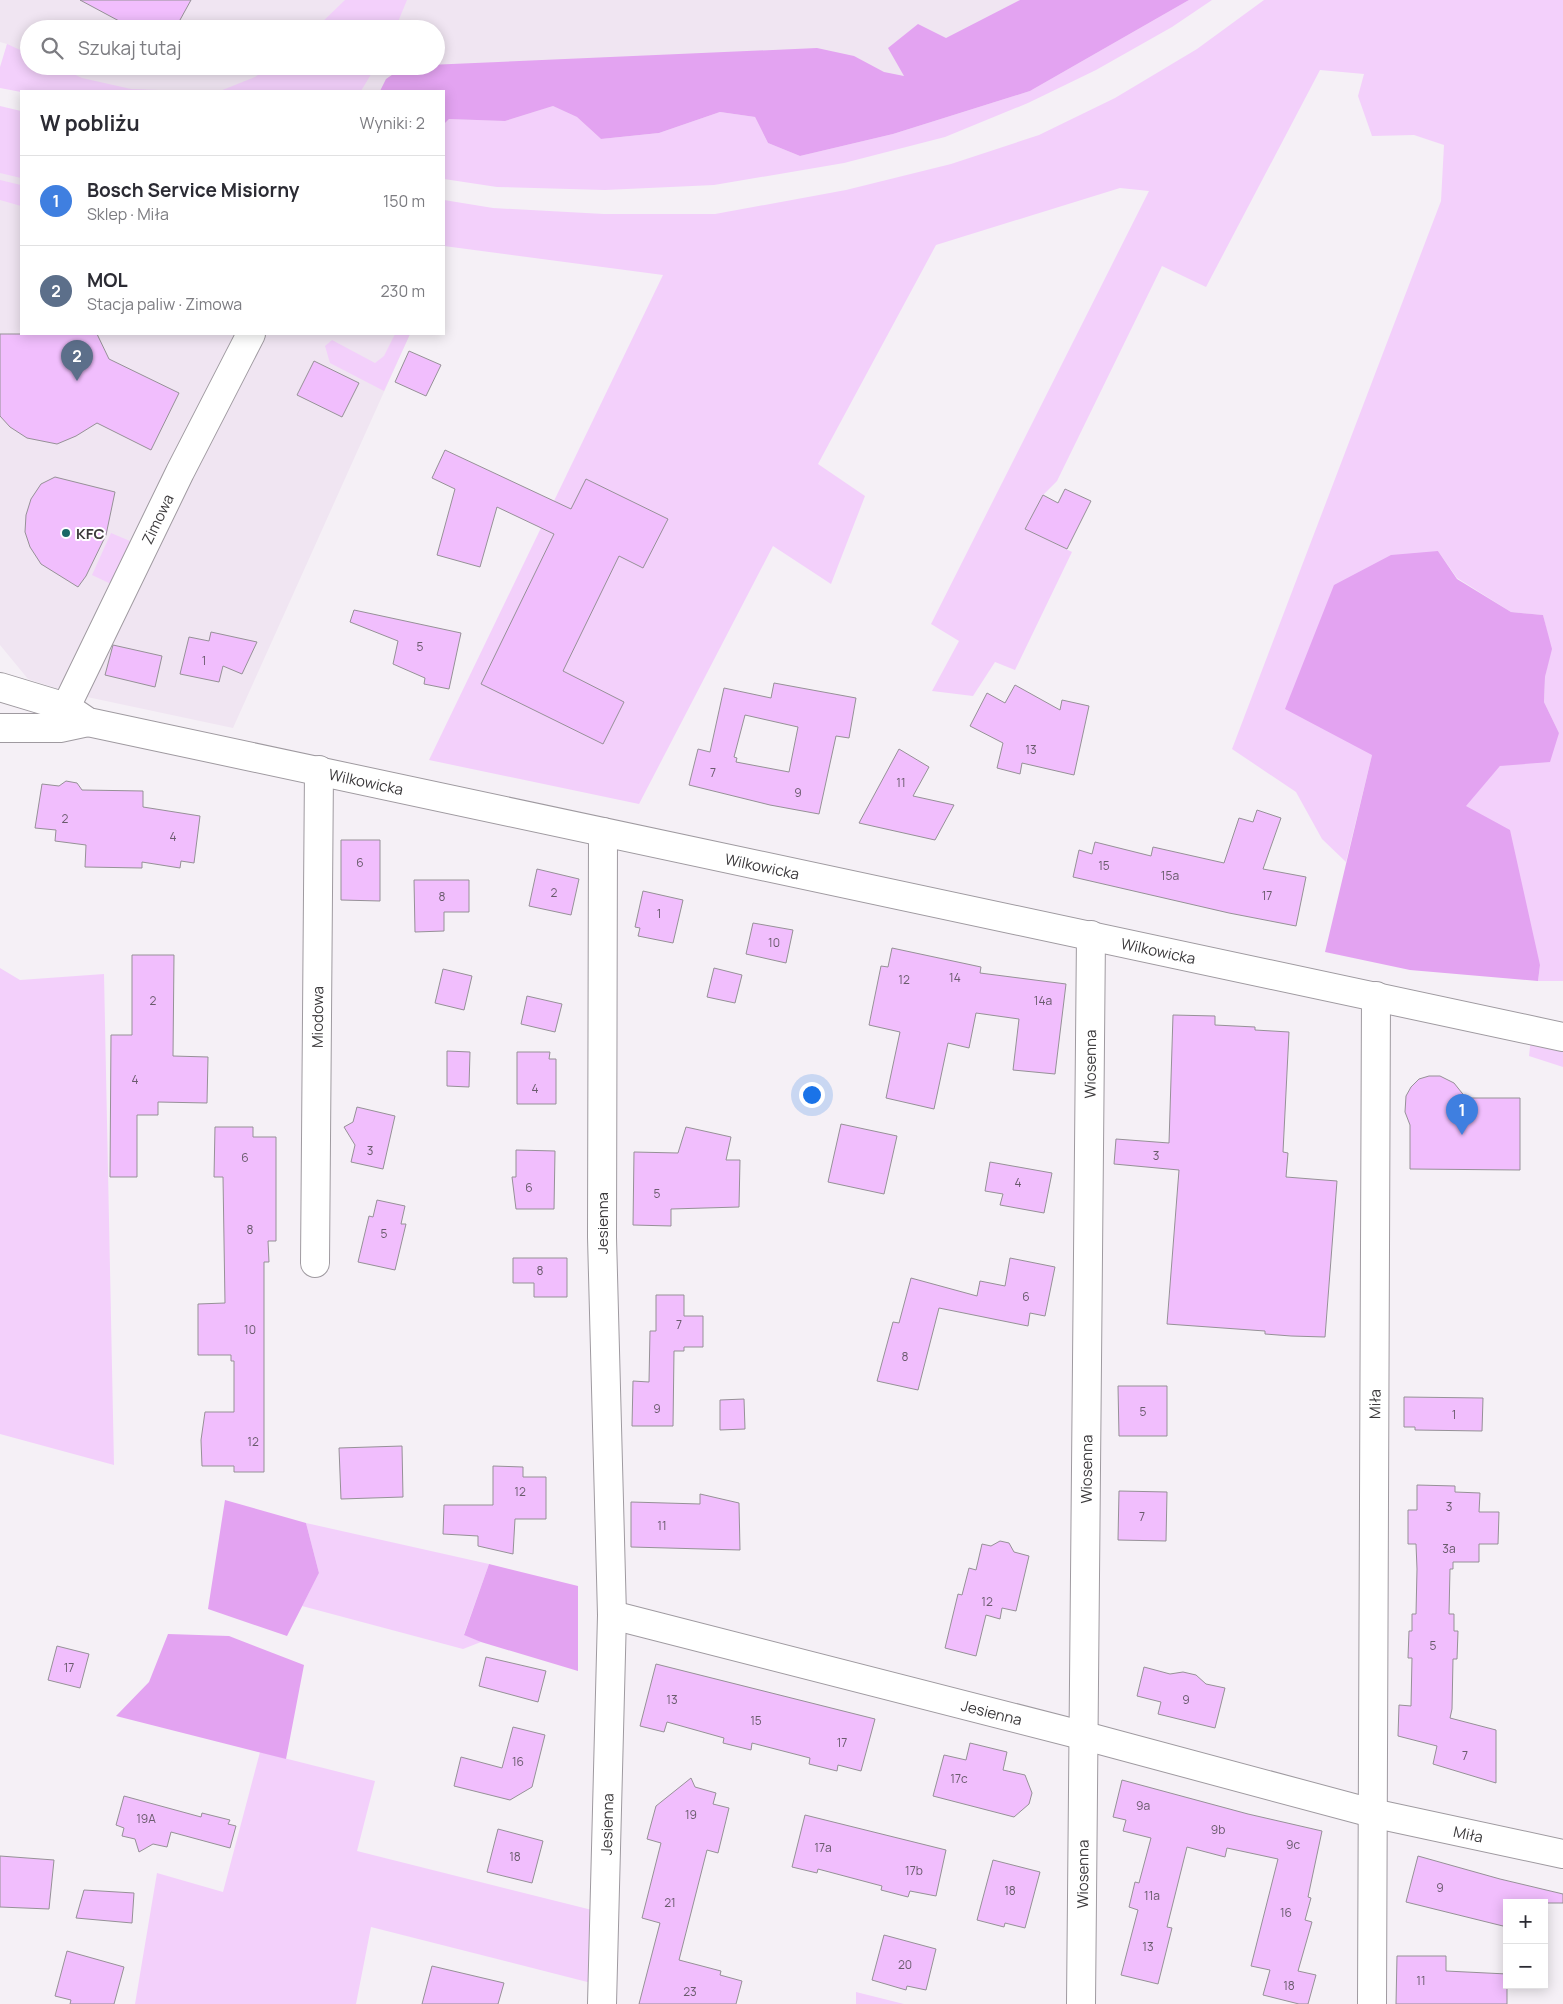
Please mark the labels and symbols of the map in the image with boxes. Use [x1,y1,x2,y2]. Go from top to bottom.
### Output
pin: 2 [61,340,93,381]
street label: Zimowa [136,490,178,548]
place label: KFC [76,523,105,544]
marker: KFC [60,527,72,539]
house number: 5 [417,638,424,655]
house number: 1 [202,652,206,669]
house number: 13 [1025,741,1037,758]
street label: Wilkowicka [327,763,405,800]
house number: 7 [710,764,716,781]
house number: 11 [896,774,906,791]
house number: 9 [794,784,802,801]
house number: 2 [62,810,69,827]
house number: 4 [169,828,177,845]
street label: Wilkowicka [723,848,801,884]
house number: 6 [356,854,364,871]
house number: 15 [1098,857,1110,874]
house number: 15a [1161,867,1179,884]
house number: 2 [551,884,558,901]
house number: 17 [1262,887,1272,904]
house number: 8 [439,888,446,905]
house number: 1 [657,905,661,922]
street label: Wilkowicka [1119,932,1198,969]
house number: 10 [768,934,780,951]
house number: 14 [949,969,961,986]
house number: 12 [898,971,910,988]
street label: Miodowa [306,986,328,1048]
house number: 2 [150,992,157,1009]
house number: 14a [1034,992,1052,1009]
street label: Wiosenna [1079,1030,1101,1098]
house number: 4 [131,1071,139,1088]
house number: 4 [531,1080,539,1097]
your location [799,1082,825,1108]
pin: 1 [1446,1094,1478,1135]
house number: 3 [367,1142,373,1159]
house number: 3 [1153,1147,1159,1164]
house number: 6 [241,1149,249,1166]
house number: 4 [1014,1174,1022,1191]
house number: 6 [525,1179,533,1196]
house number: 5 [654,1185,661,1202]
street label: Jesienna [592,1192,613,1254]
house number: 8 [247,1221,254,1238]
house number: 5 [381,1225,388,1242]
house number: 8 [537,1262,544,1279]
house number: 6 [1022,1288,1030,1305]
house number: 7 [676,1316,682,1333]
house number: 10 [244,1321,256,1338]
house number: 8 [902,1348,909,1365]
street label: Miła [1364,1389,1385,1419]
house number: 9 [653,1400,661,1417]
house number: 5 [1140,1403,1147,1420]
house number: 1 [1452,1406,1456,1423]
house number: 12 [247,1433,259,1450]
street label: Wiosenna [1075,1435,1097,1503]
house number: 12 [514,1483,526,1500]
house number: 3 [1446,1498,1452,1515]
house number: 7 [1139,1508,1145,1525]
house number: 11 [657,1517,667,1534]
house number: 3a [1442,1540,1456,1557]
house number: 12 [981,1593,993,1610]
house number: 5 [1430,1637,1437,1654]
house number: 17 [64,1659,74,1676]
house number: 13 [666,1691,678,1708]
house number: 9 [1182,1691,1190,1708]
street label: Jesienna [959,1694,1024,1730]
house number: 15 [750,1712,762,1729]
house number: 17 [837,1734,847,1751]
house number: 7 [1462,1747,1468,1764]
house number: 16 [512,1753,524,1770]
house number: 17c [950,1770,968,1787]
street label: Jesienna [595,1793,618,1855]
house number: 9a [1136,1797,1150,1814]
house number: 19 [685,1806,697,1823]
house number: 19A [136,1810,156,1827]
street label: Miła [1452,1820,1485,1847]
house number: 9b [1211,1821,1225,1838]
house number: 9c [1286,1836,1300,1853]
house number: 17a [814,1839,832,1856]
street label: Wiosenna [1071,1840,1093,1908]
house number: 18 [509,1848,521,1865]
house number: 17b [905,1862,923,1879]
house number: 9 [1436,1879,1444,1896]
house number: 18 [1004,1882,1016,1899]
house number: 11a [1144,1887,1160,1904]
house number: 21 [664,1894,676,1911]
house number: 16 [1280,1904,1292,1921]
house number: 13 [1142,1938,1154,1955]
house number: 20 [898,1956,912,1973]
house number: 11 [1416,1972,1426,1989]
house number: 18 [1283,1977,1295,1994]
house number: 23 [683,1983,697,2000]

